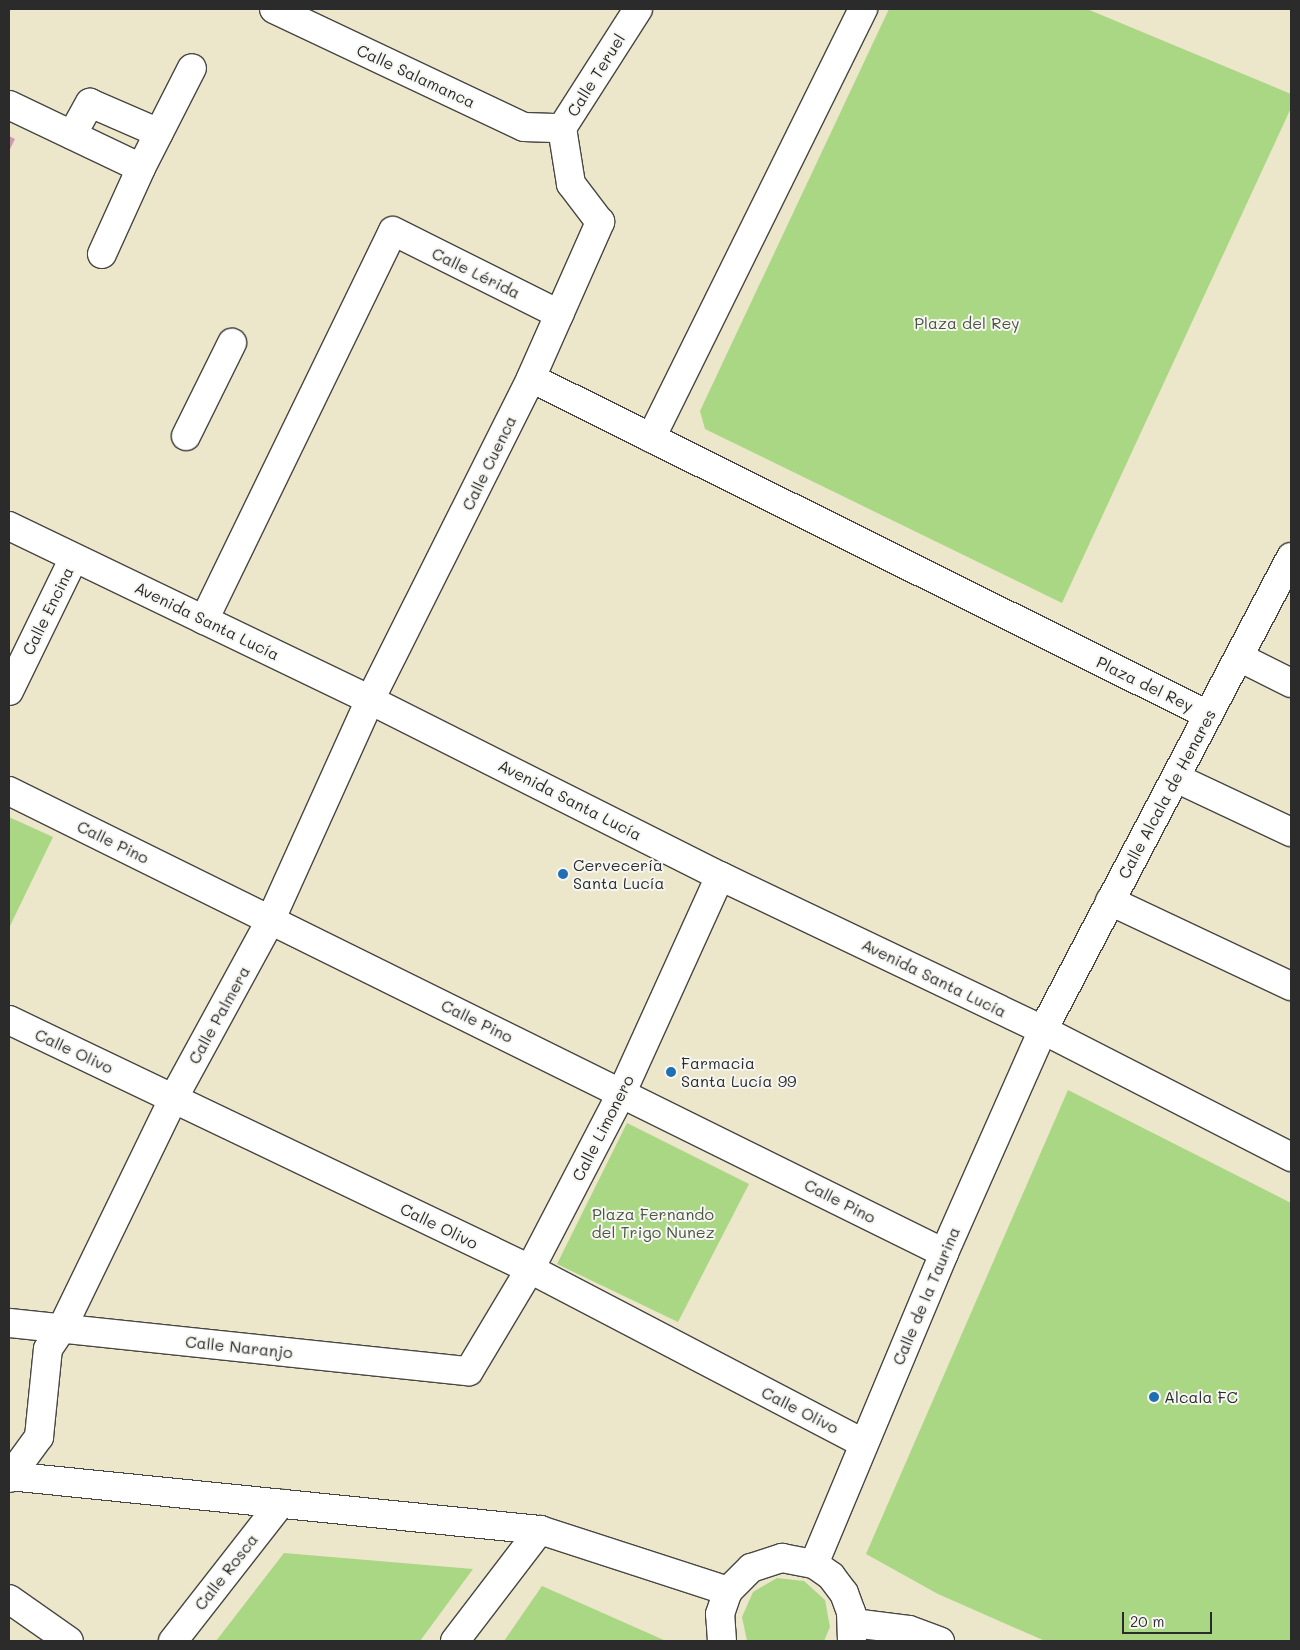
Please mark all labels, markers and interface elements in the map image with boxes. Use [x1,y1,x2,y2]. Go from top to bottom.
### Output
street label: Calle Teruel [563,30,629,120]
street label: Calle Salamanca [354,40,478,112]
street label: Calle Lérida [429,243,523,303]
park label: Plaza del Rey [914,313,1020,333]
street label: Calle Cuenca [458,413,520,513]
street label: Calle Encina [18,564,78,658]
street label: Avenida Santa Lucía [132,578,282,664]
street label: Plaza del Rey [1093,652,1197,716]
street label: Calle Alcala de Henares [1114,706,1220,882]
street label: Avenida Santa Lucía [495,755,645,845]
street label: Calle Pino [74,816,152,868]
place label: Cervecería Santa Lucía [573,855,665,893]
marker: Cervecería Santa Lucía [557,868,569,880]
street label: Avenida Santa Lucía [859,935,1009,1021]
street label: Calle Palmera [184,963,254,1067]
street label: Calle Pino [438,995,516,1047]
street label: Calle Olivo [32,1025,116,1077]
place label: Farmacia Santa Lucía 99 [681,1053,797,1091]
marker: Farmacia Santa Lucía 99 [665,1066,677,1078]
street label: Calle Limonero [568,1072,638,1184]
street label: Calle Pino [801,1175,879,1227]
street label: Calle Olivo [397,1199,481,1253]
park label: Plaza Fernando del Trigo Nunez [591,1204,715,1242]
street label: Calle de la Taurina [888,1224,964,1368]
street label: Calle Naranjo [184,1332,294,1362]
street label: Calle Olivo [758,1382,842,1438]
place label: Alcala FC [1164,1387,1238,1407]
marker: Alcala FC [1148,1391,1160,1403]
street label: Calle Rosca [190,1530,262,1614]
scale bar [1125,1602,1215,1634]
text: 20 m [1130,1611,1164,1631]

